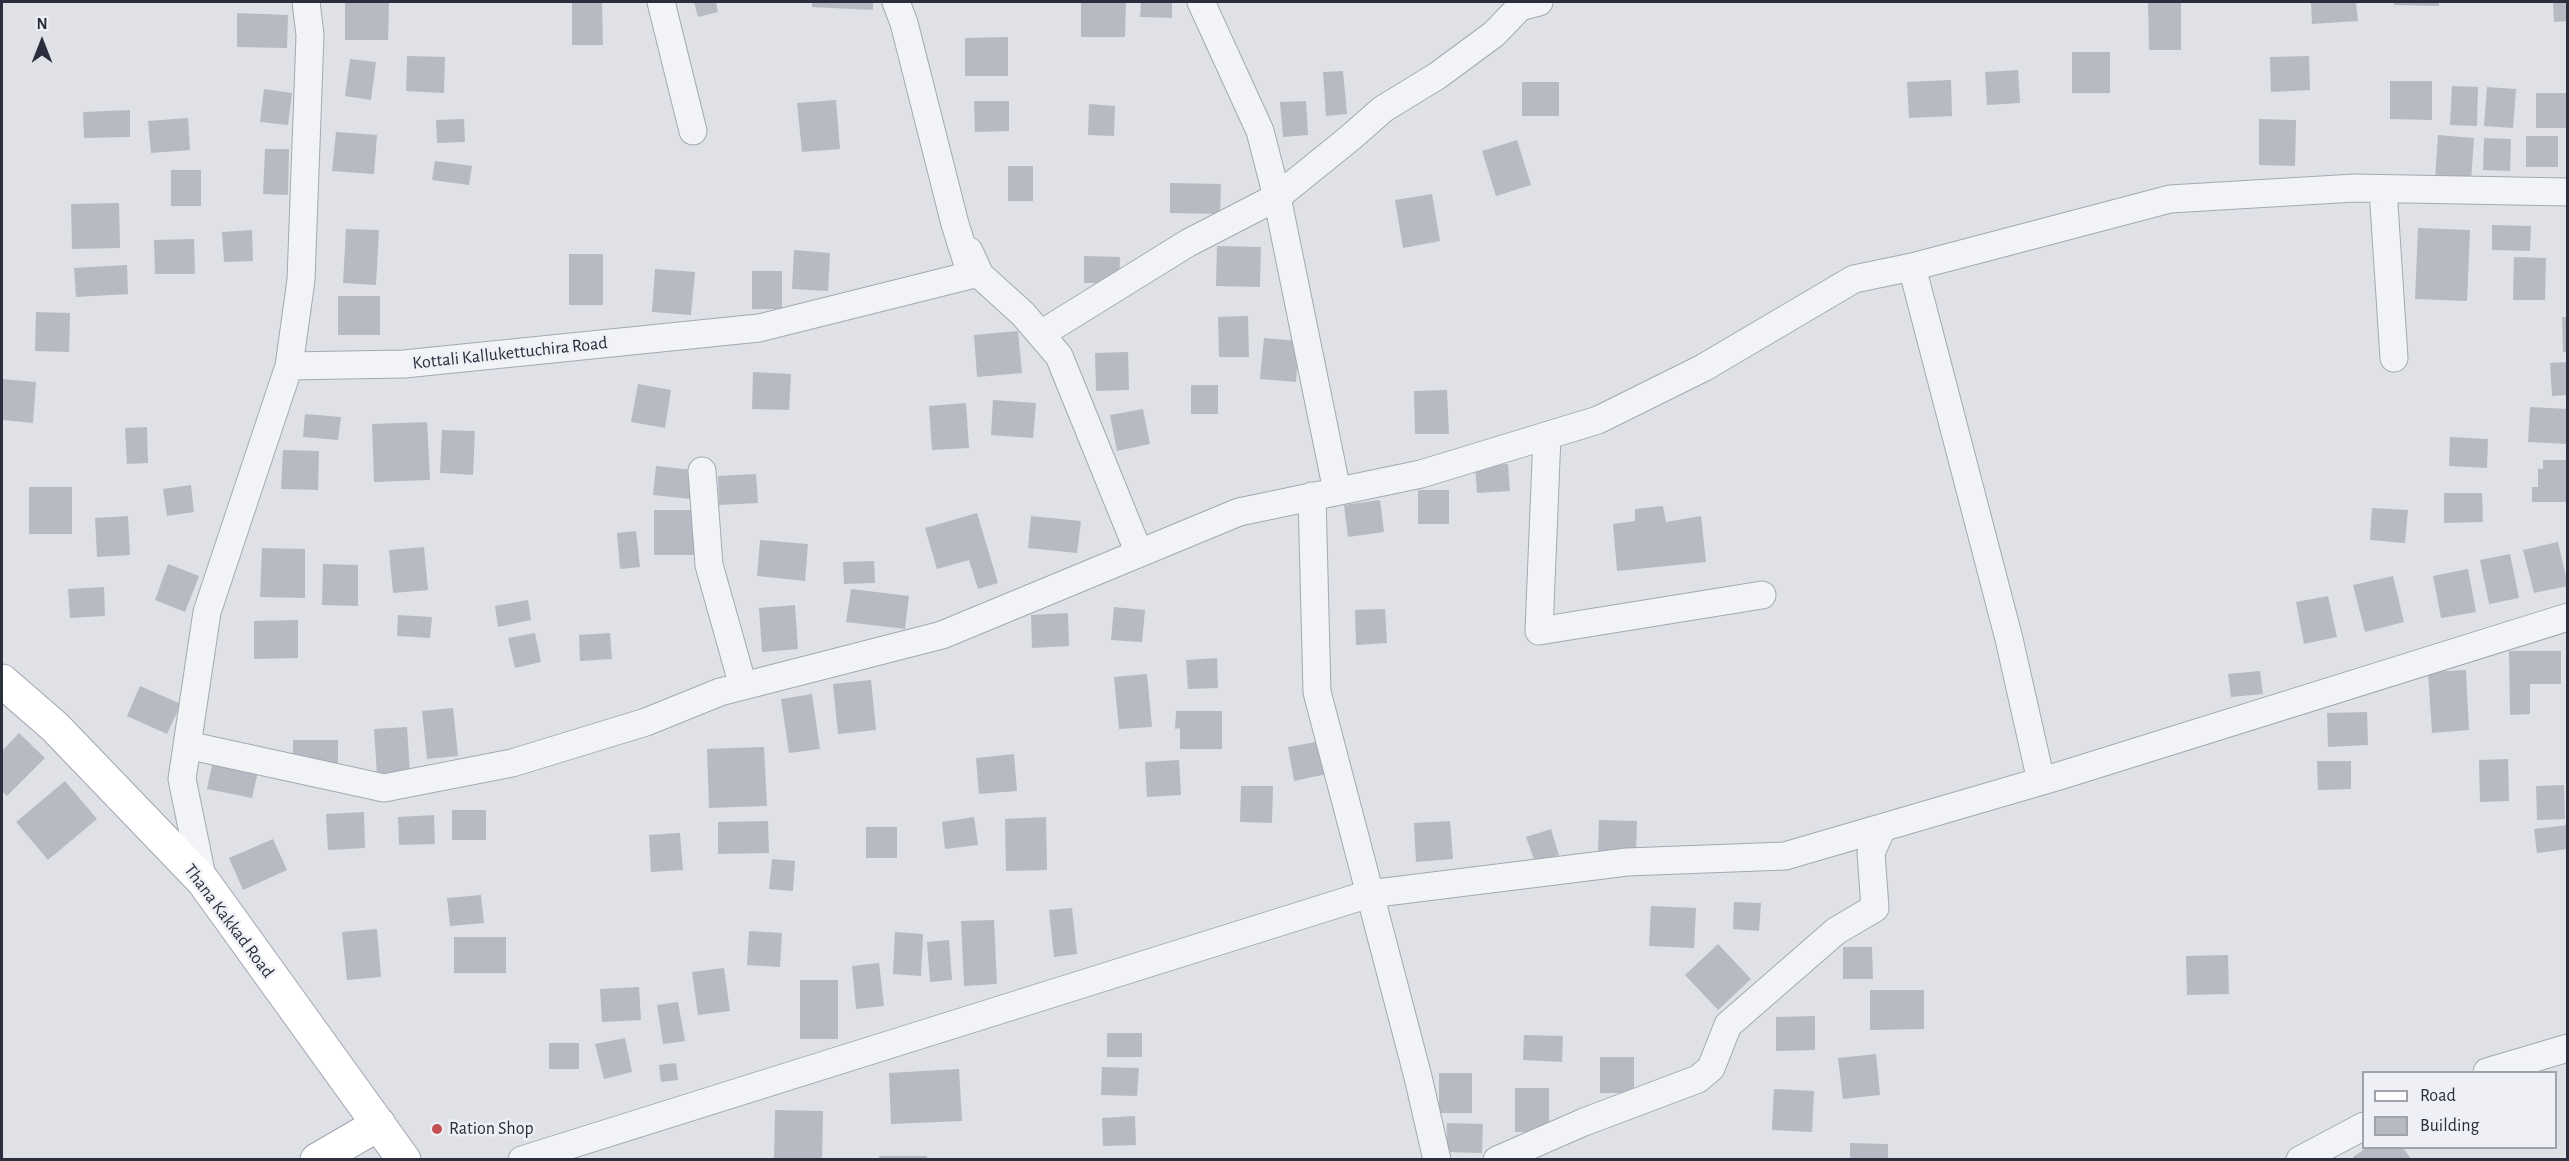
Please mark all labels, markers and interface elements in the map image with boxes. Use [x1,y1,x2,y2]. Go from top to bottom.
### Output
north arrow [12,12,72,72]
text: N [36,16,48,32]
street label: Kottali Kallukettuchira Road [411,332,609,374]
street label: Thana Kakkad Road [179,860,279,982]
legend [2362,1071,2557,1149]
text: Road [2420,1087,2456,1105]
text: Building [2420,1117,2479,1135]
place label: Ration Shop [449,1118,534,1140]
marker: Ration Shop [430,1122,444,1136]

